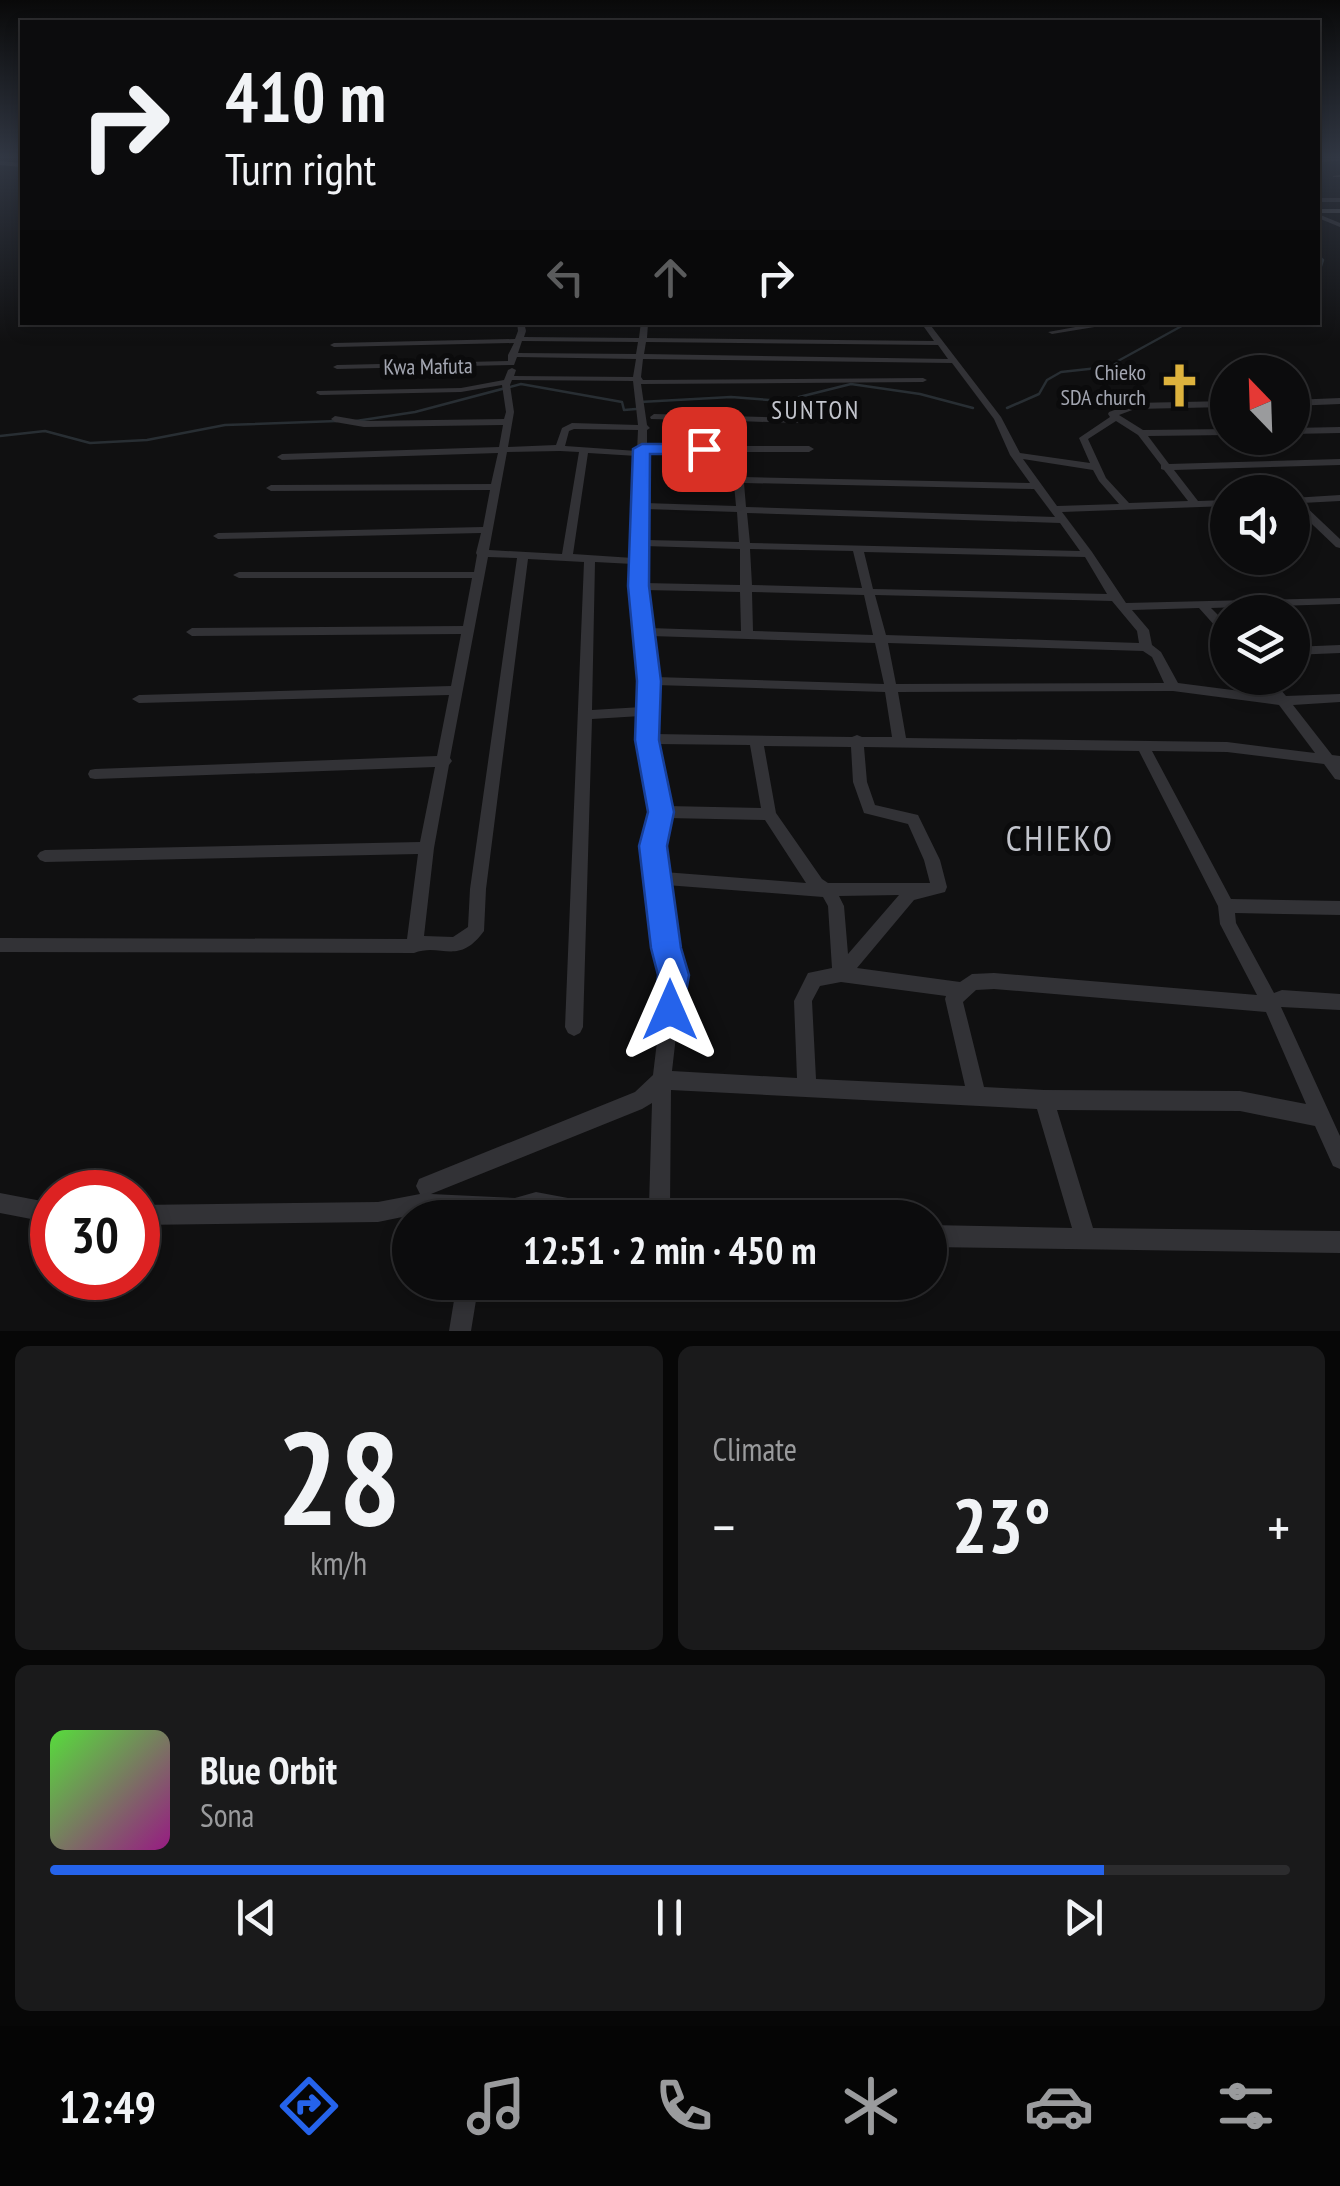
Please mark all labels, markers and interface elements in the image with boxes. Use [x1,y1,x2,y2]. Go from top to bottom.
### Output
text: 410 m [225,51,386,141]
icon: right [60,60,190,190]
text: Turn right [225,139,376,197]
icon: left [538,250,593,305]
icon: ahead [643,250,698,305]
icon: right [748,250,803,305]
street label: Kwa Mafuta [383,351,473,381]
north arrow [1210,355,1310,455]
map controls [1210,355,1310,695]
place label: Chieko SDA church [1061,358,1146,411]
church icon: Chieko SDA church [1155,361,1203,409]
district label: SUNTON [771,394,861,426]
pin [662,407,747,492]
icon: arrive [677,422,732,477]
button: sound [1210,475,1310,575]
button: layers [1210,595,1310,695]
district label: CHIEKO [1006,815,1114,861]
position arrow [618,958,722,1062]
speed limit sign: 30 [30,1170,160,1300]
text: 12:51 · 2 min · 450 m [523,1225,816,1274]
text: 28 [277,1393,401,1561]
text: Climate [713,1428,797,1470]
text: 23° [952,1477,1051,1574]
text: − [713,1491,735,1562]
text: + [1267,1491,1290,1562]
text: km/h [310,1542,367,1584]
text: Blue Orbit [200,1745,337,1794]
text: Sona [200,1794,254,1836]
icon: previous [229,1890,284,1945]
icon: pause [642,1890,697,1945]
icon: next [1056,1890,1111,1945]
icon: directions [274,2071,344,2141]
icon: music [461,2071,531,2141]
icon: phone [649,2071,719,2141]
icon: climate [836,2071,906,2141]
icon: car [1024,2071,1094,2141]
icon: filters [1211,2071,1281,2141]
text: 12:49 [59,2077,156,2135]

